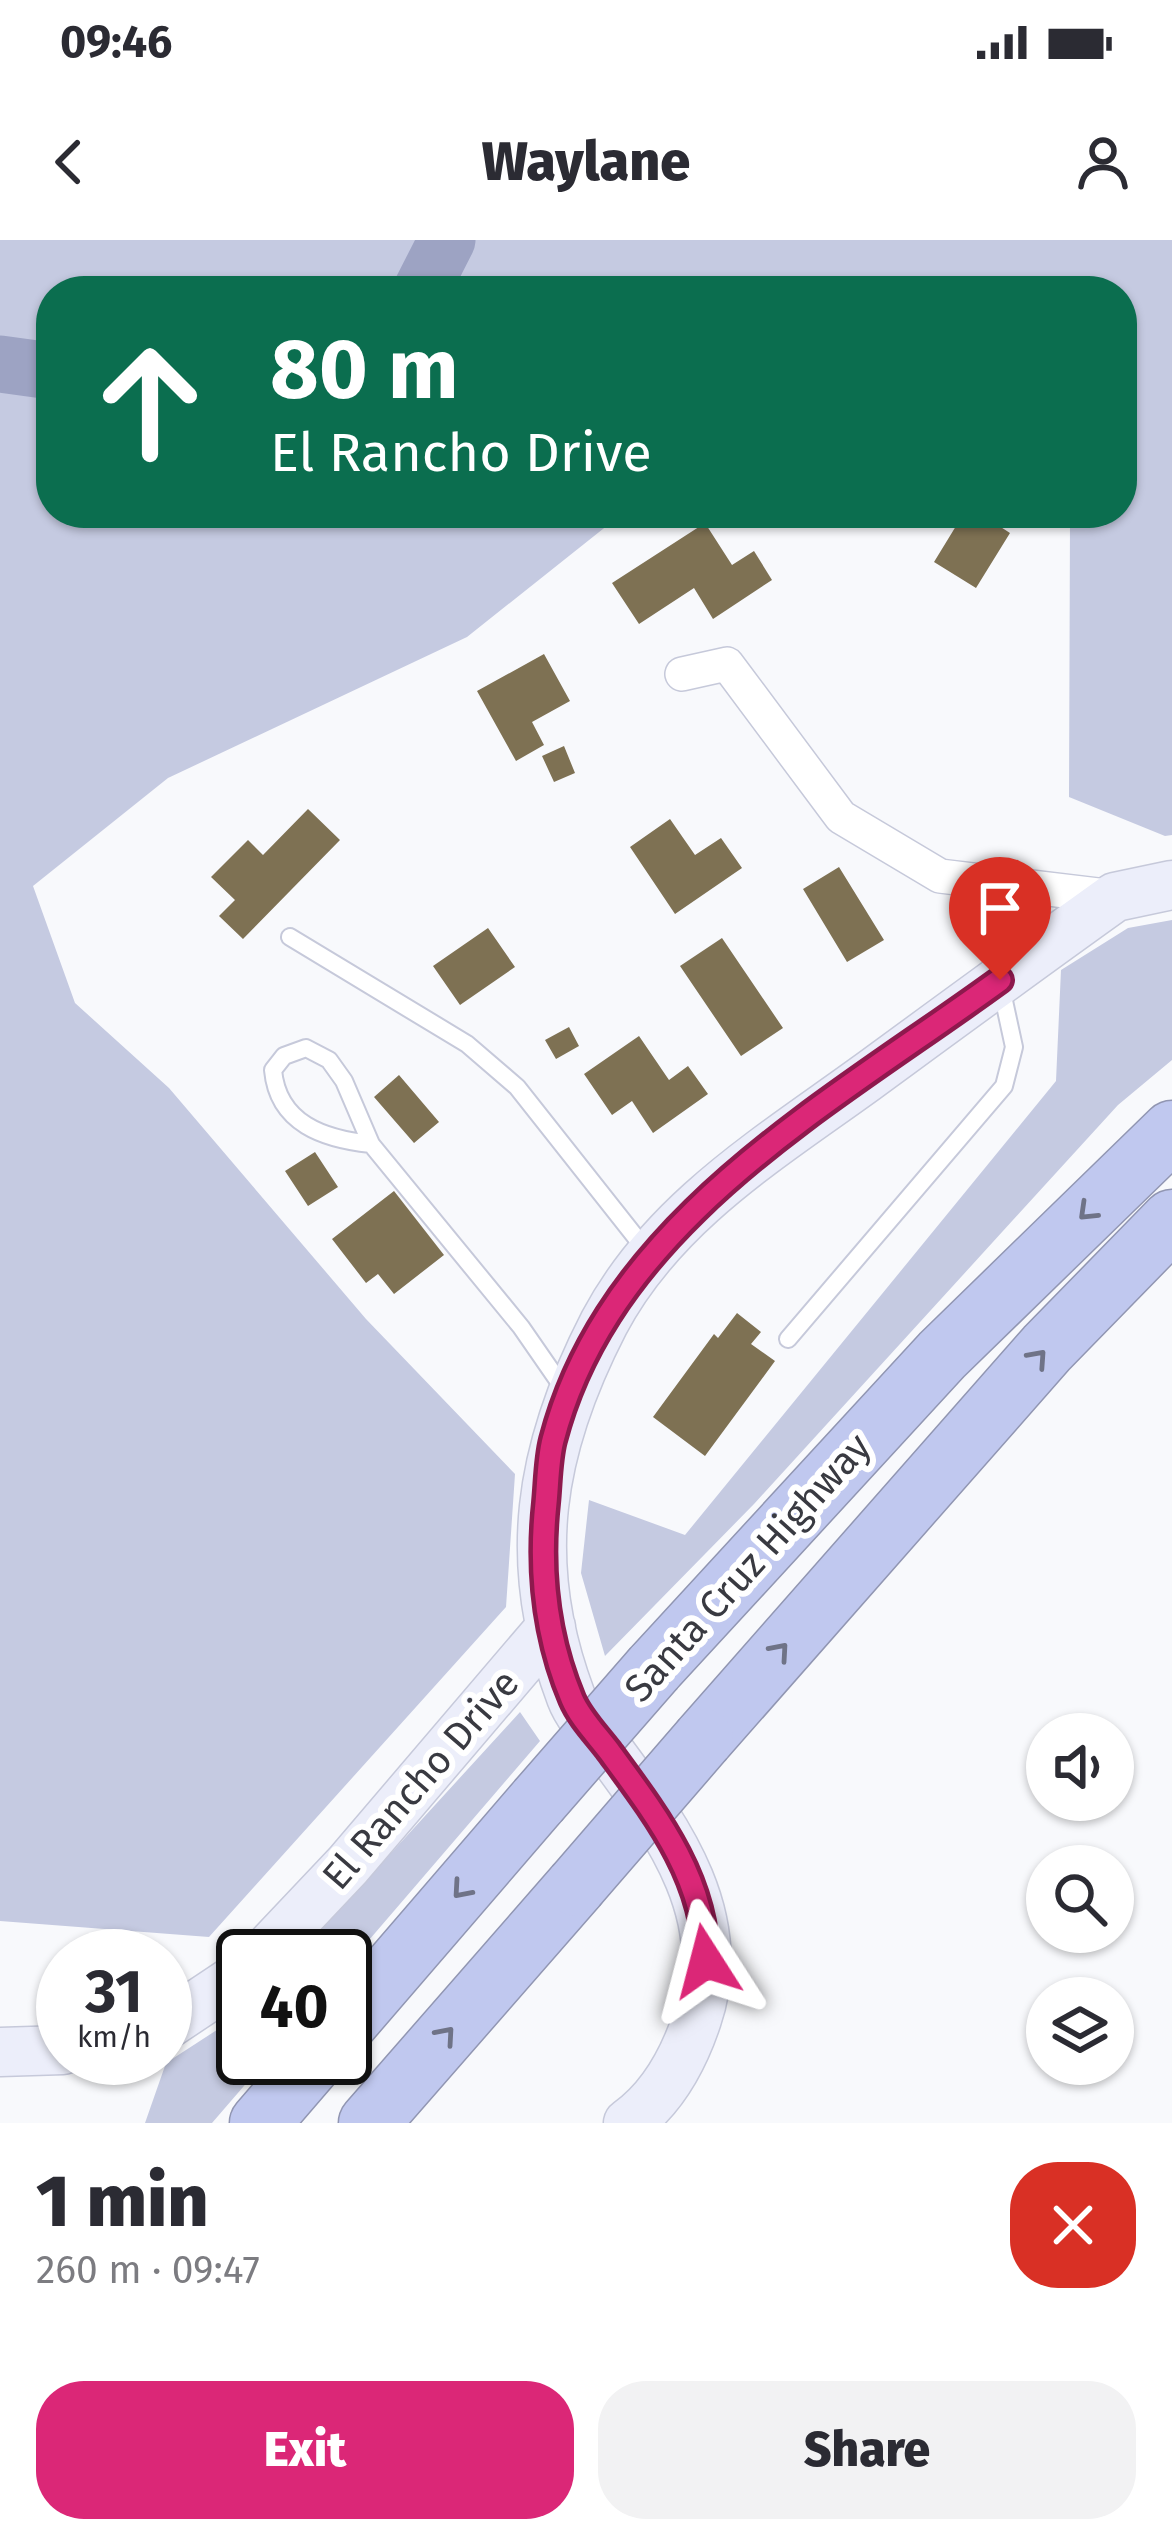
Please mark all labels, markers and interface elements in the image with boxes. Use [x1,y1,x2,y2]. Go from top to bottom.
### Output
text: 09:46 [60,15,172,69]
icon: back [36,129,102,195]
icon: person [1070,129,1136,195]
text: Waylane [482,130,690,194]
text: 80 m [270,319,459,420]
icon: ahead [72,324,228,480]
text: El Rancho Drive [270,421,652,485]
pin [949,857,1051,980]
icon: arrive [967,875,1033,941]
one-way arrow [1079,1197,1101,1219]
one-way arrow [1024,1351,1045,1372]
street label: Santa Cruz Highway [615,1424,880,1711]
one-way arrow [766,1643,788,1665]
street label: El Rancho Drive [313,1661,529,1899]
map controls [1026,1713,1134,2085]
button: sound [1026,1713,1134,1821]
button: search [1026,1845,1134,1953]
one-way arrow [454,1876,476,1898]
position arrow [643,1898,769,2024]
speed limit sign: 40 [216,1929,372,2085]
text: 31 [85,1956,143,2028]
button: layers [1026,1977,1134,2085]
text: km/h [77,2019,151,2055]
one-way arrow [431,2027,453,2049]
text: 1 min [36,2159,209,2245]
button: close [1010,2162,1136,2288]
text: 260 m · 09:47 [36,2247,260,2293]
button: Exit [36,2381,574,2519]
button: Share [598,2381,1136,2519]

